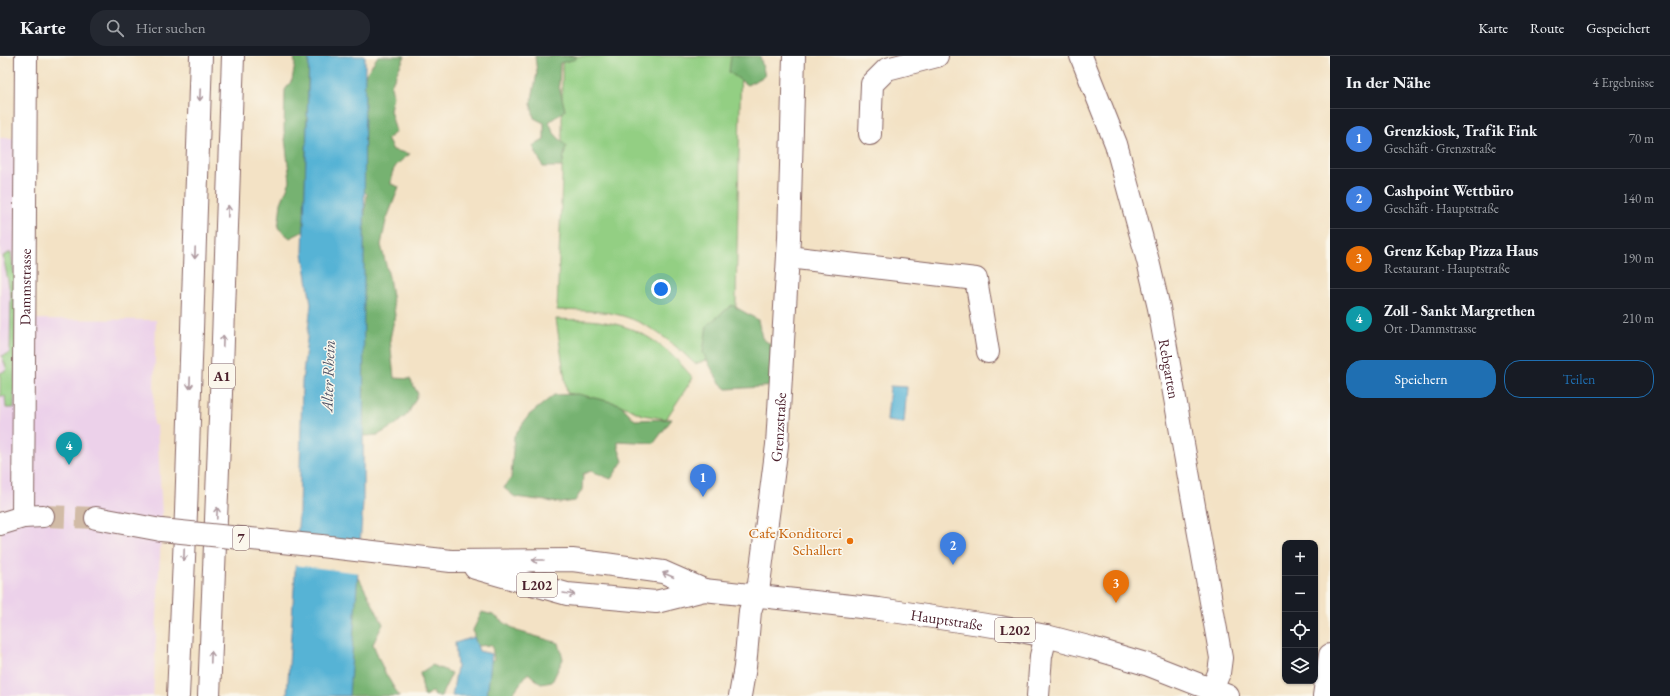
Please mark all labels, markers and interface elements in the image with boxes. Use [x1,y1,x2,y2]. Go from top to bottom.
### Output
search box [90,10,370,46]
text: Karte [20,15,66,40]
icon: search [104,17,126,39]
text: Hier suchen [136,18,206,37]
text: Karte [1478,19,1508,37]
text: Route [1530,19,1564,37]
text: Gespeichert [1586,19,1650,37]
text: In der Nähe [1346,71,1431,93]
text: 4 Ergebnisse [1593,74,1654,91]
one-way arrow [196,88,203,101]
text: Grenzkiosk, Trafik Fink [1384,121,1537,140]
text: 1 [1356,130,1362,147]
text: 70 m [1629,130,1654,147]
text: Geschäft · Grenzstraße [1384,140,1496,157]
text: Cashpoint Wettbüro [1384,181,1514,200]
text: 2 [1356,190,1362,207]
text: 140 m [1623,190,1654,207]
text: Geschäft · Hauptstraße [1384,200,1499,217]
one-way arrow [224,205,231,218]
text: Grenz Kebap Pizza Haus [1384,241,1538,260]
one-way arrow [191,246,198,259]
street label: Dammstrasse [15,248,34,325]
text: 3 [1356,250,1362,267]
text: 190 m [1623,250,1654,267]
text: Restaurant · Hauptstraße [1384,260,1510,277]
your location [651,279,671,299]
text: Zoll - Sankt Margrethen [1384,301,1535,320]
text: 4 [1356,310,1362,327]
text: 210 m [1623,310,1654,327]
text: Ort · Dammstrasse [1384,320,1477,337]
one-way arrow [220,335,227,348]
street label: Rebgarten [1155,337,1184,400]
water label: Alter Rhein [316,340,340,413]
button: Speichern [1346,360,1496,398]
button: Teilen [1504,360,1654,398]
road number: A1 [209,364,235,388]
one-way arrow [186,376,194,389]
street label: Grenzstraße [765,392,790,463]
pin: 4 [56,432,82,465]
pin: 1 [690,464,716,497]
one-way arrow [213,507,221,520]
place label: Cafe Konditorei Schallert [749,523,842,559]
road number: 7 [233,526,249,550]
pin: 2 [940,532,966,565]
marker: Cafe Konditorei Schallert [845,536,855,546]
map controls [1282,540,1318,684]
button: + [1282,540,1318,576]
one-way arrow [180,548,187,561]
one-way arrow [532,556,545,564]
pin: 3 [1103,570,1129,603]
one-way arrow [663,571,675,578]
road number: L202 [517,573,557,597]
button: − [1282,576,1318,612]
one-way arrow [562,590,575,598]
street label: Hauptstraße [909,604,984,634]
button: locate [1282,612,1318,648]
road number: L202 [995,618,1035,642]
button: layers [1282,648,1318,684]
one-way arrow [207,651,215,664]

